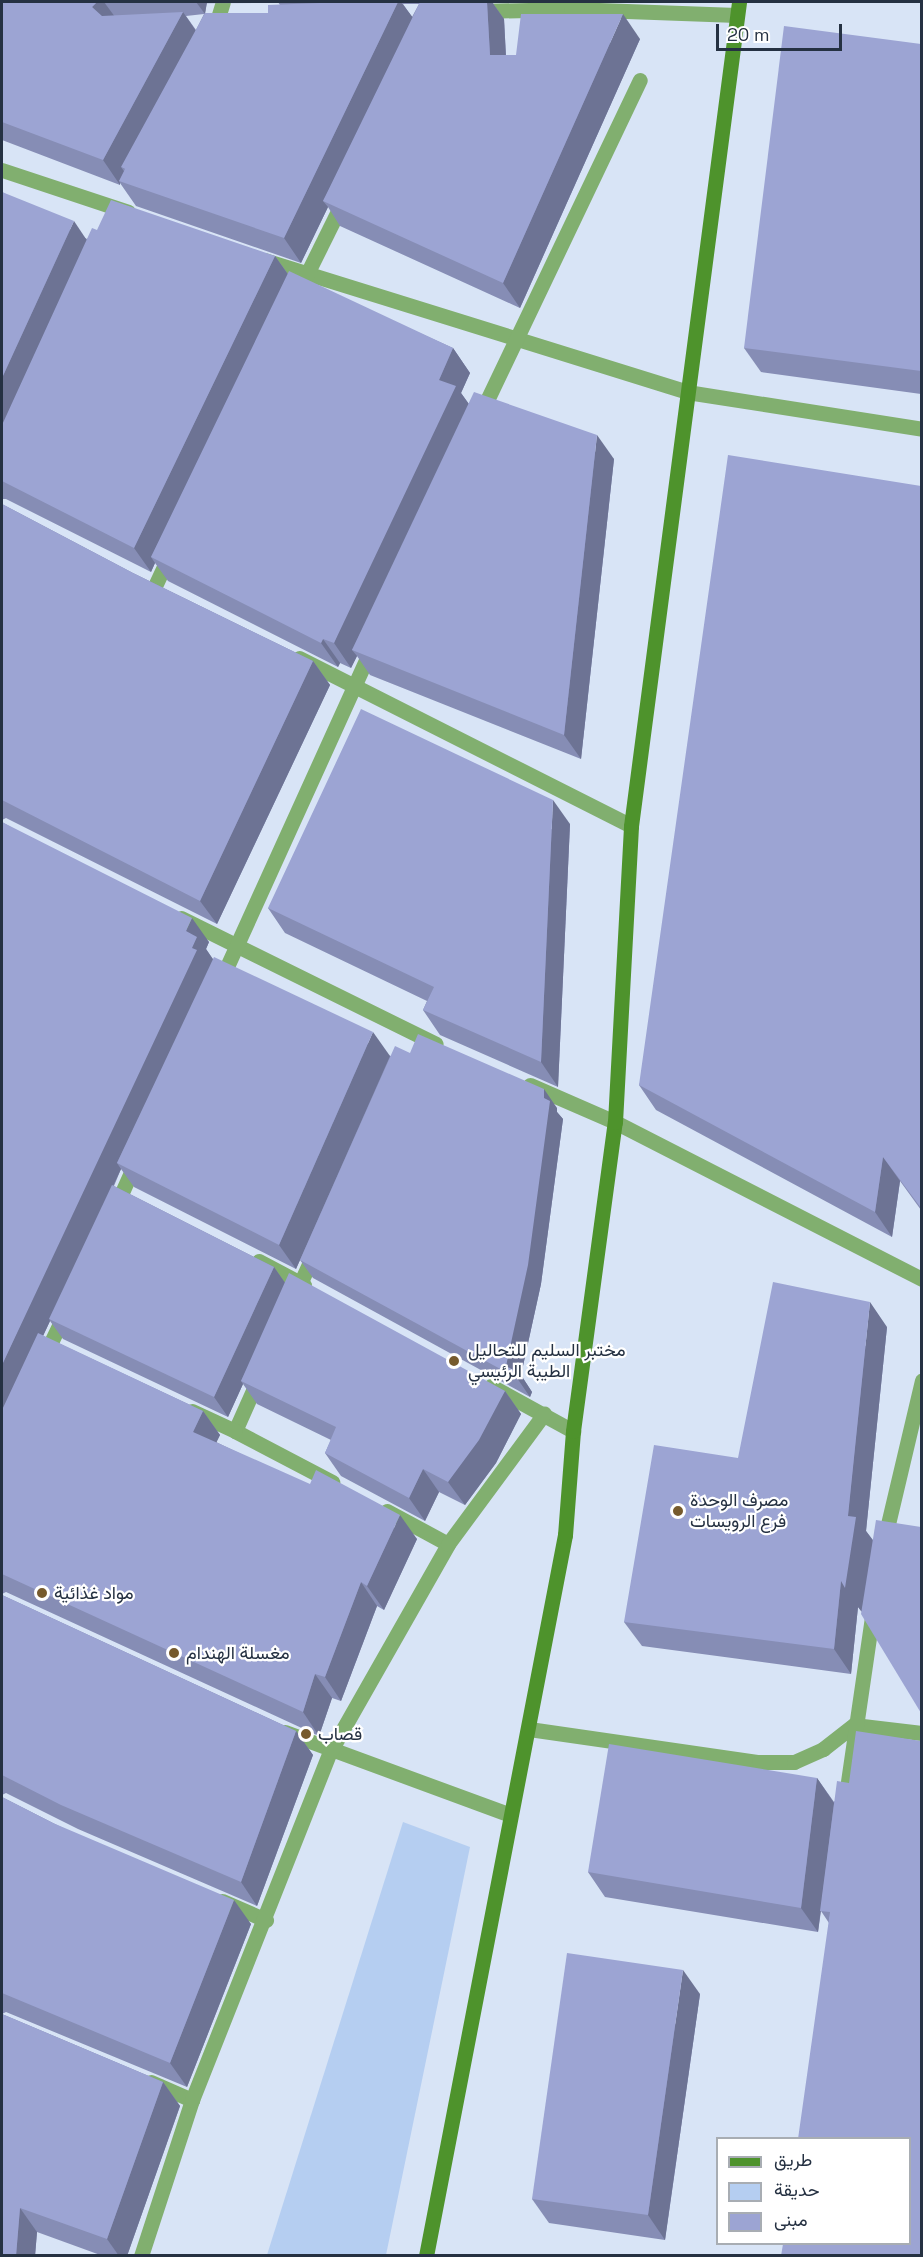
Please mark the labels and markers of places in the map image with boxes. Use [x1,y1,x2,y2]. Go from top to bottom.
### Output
place label: مختبر السليم للتحاليل الطيبة الرئيسي [468,1340,626,1382]
marker: مختبر السليم للتحاليل الطيبة الرئيسي [445,1352,463,1370]
place label: مصرف الوحدة فرع الرويسات [690,1490,788,1532]
marker: مصرف الوحدة فرع الرويسات [671,1504,685,1518]
place label: مواد غذائية [54,1582,134,1604]
marker: مواد غذائية [35,1586,49,1600]
place label: مغسلة الهندام [186,1642,290,1664]
marker: مغسلة الهندام [167,1646,181,1660]
place label: قصاب [318,1723,362,1745]
marker: قصاب [299,1727,313,1741]

